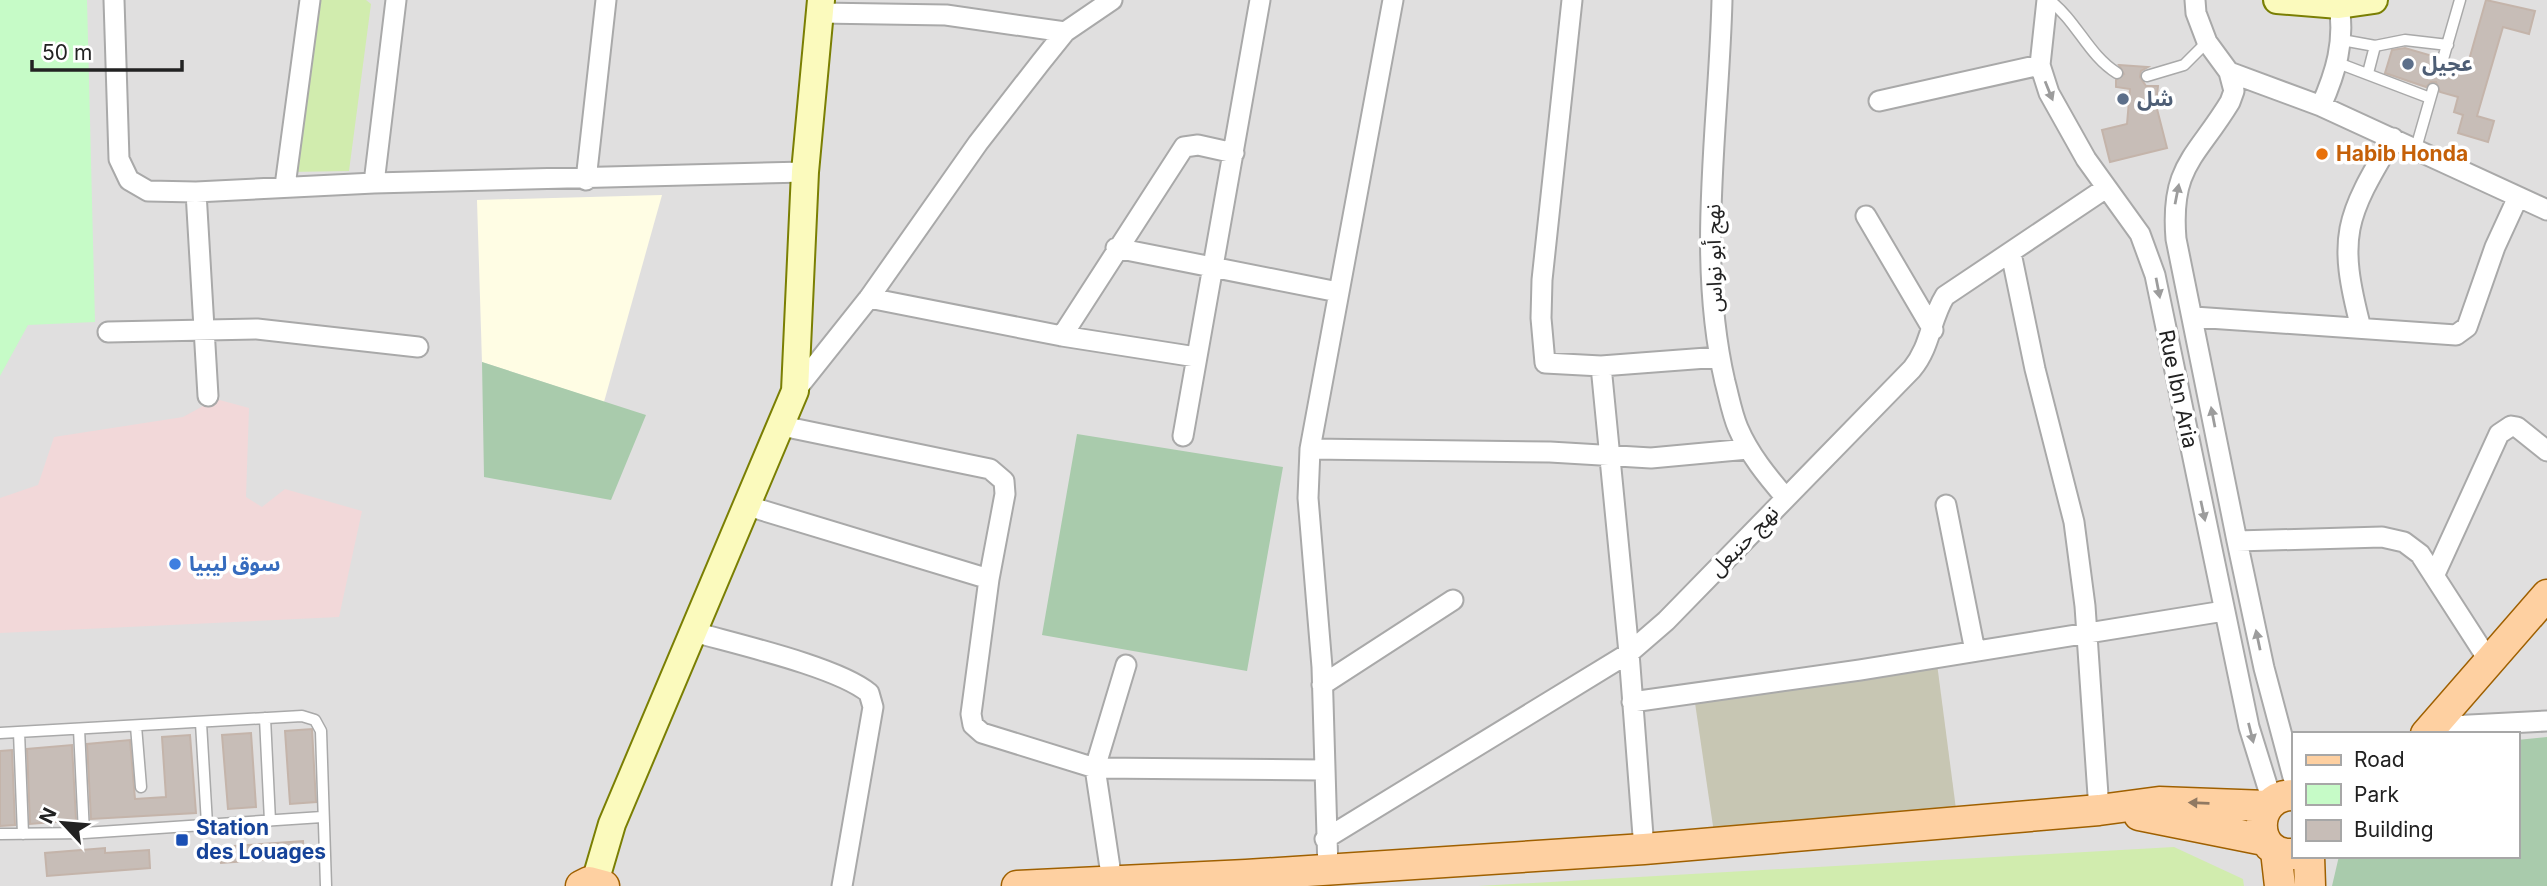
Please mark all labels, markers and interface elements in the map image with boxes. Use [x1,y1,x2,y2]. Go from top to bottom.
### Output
scale bar [32,28,182,72]
text: 50 m [42,40,92,65]
place label: عجيل [2422,51,2473,76]
marker: عجيل [2400,56,2416,72]
one-way arrow [2044,80,2055,101]
place label: شل [2137,86,2174,111]
marker: شل [2115,91,2131,107]
place label: Habib Honda [2336,141,2468,166]
marker: Habib Honda [2314,146,2330,162]
one-way arrow [2171,183,2182,205]
street label: نهج أبو نواس [1700,204,1730,312]
one-way arrow [2152,277,2163,299]
street label: Rue Ibn Aria [2154,327,2203,450]
one-way arrow [2207,406,2218,428]
street label: نهج حنبعل [1704,500,1786,583]
one-way arrow [2198,500,2209,522]
place label: سوق ليبيا [189,551,281,576]
marker: سوق ليبيا [167,556,183,572]
one-way arrow [2253,629,2264,651]
one-way arrow [2246,723,2257,745]
legend [2292,732,2519,858]
text: Road [2354,747,2405,772]
text: Park [2354,782,2399,807]
north arrow [28,788,98,858]
one-way arrow [2188,797,2210,808]
text: N [35,804,62,827]
place label: Station des Louages [196,815,326,864]
text: Building [2354,817,2434,842]
marker: Station des Louages [174,832,190,848]

